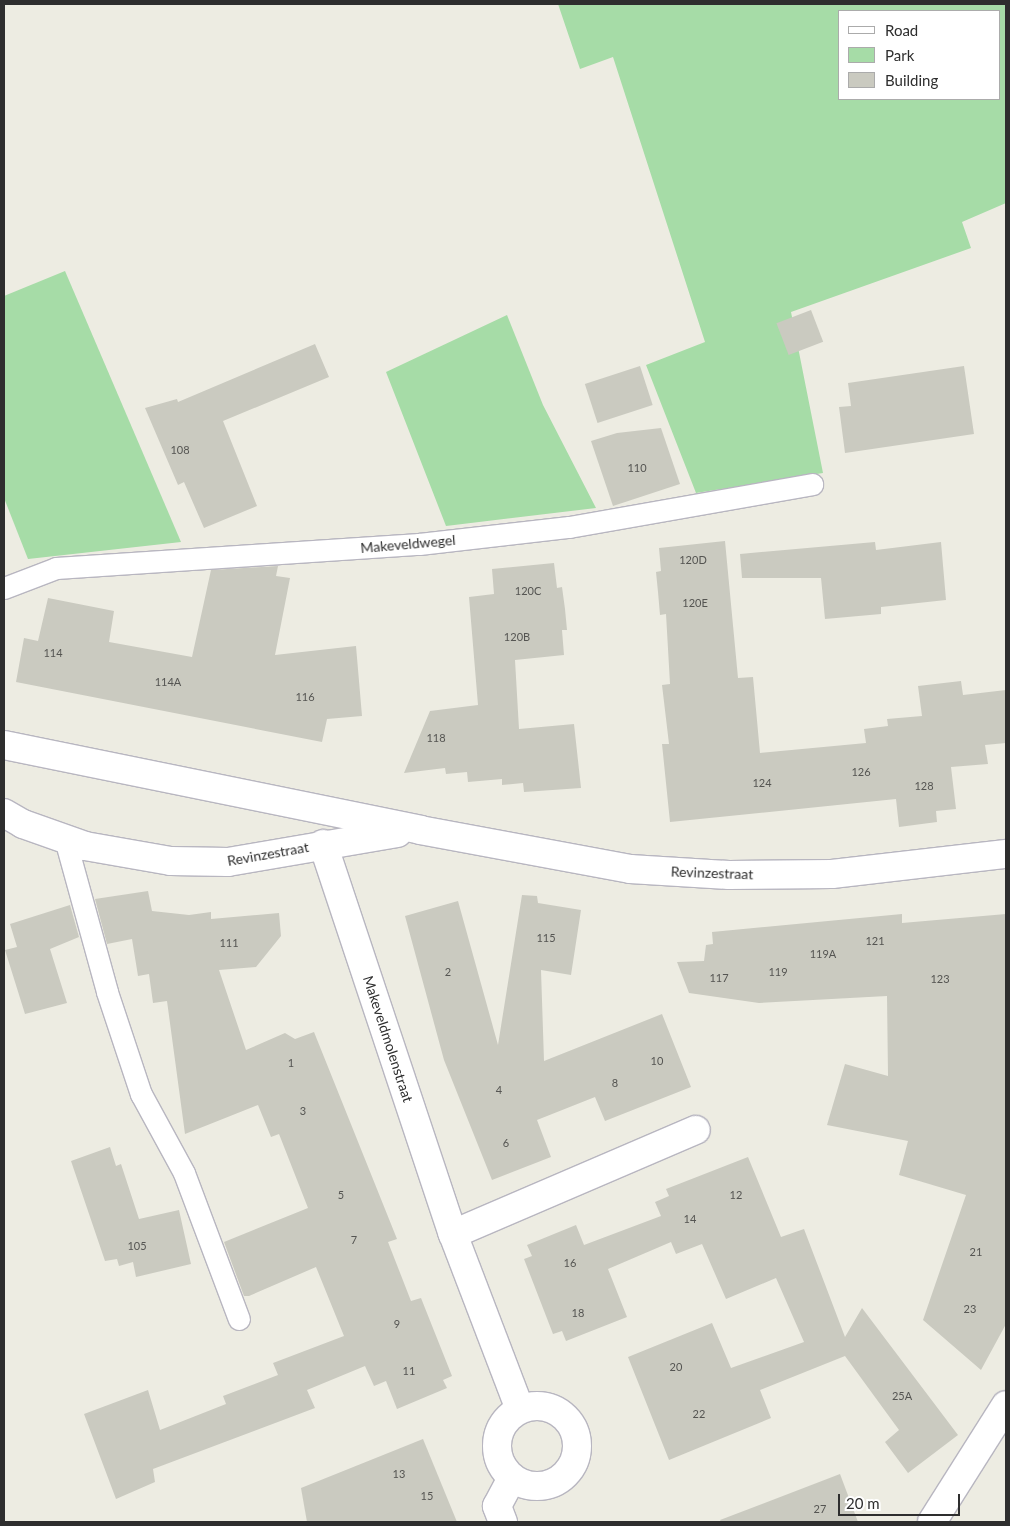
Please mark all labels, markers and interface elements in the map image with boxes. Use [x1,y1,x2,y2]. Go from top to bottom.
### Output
legend [838,10,1000,100]
text: Road [885,21,918,39]
text: Park [885,46,914,64]
text: Building [885,71,938,89]
house number: 108 [170,443,190,457]
house number: 110 [627,461,647,475]
street label: Makeveldwegel [360,531,456,557]
house number: 120D [679,553,707,567]
house number: 120C [515,584,541,598]
house number: 120E [682,596,708,610]
house number: 120B [504,630,530,644]
house number: 114 [43,646,63,660]
house number: 114A [155,675,181,689]
house number: 116 [295,690,315,704]
house number: 118 [426,731,446,745]
house number: 126 [851,765,871,779]
house number: 124 [752,776,772,790]
house number: 128 [914,779,934,793]
street label: Revinzestraat [226,839,310,869]
street label: Revinzestraat [671,863,753,883]
house number: 115 [536,931,556,945]
house number: 121 [865,934,885,948]
house number: 111 [219,936,239,950]
house number: 119A [810,947,836,961]
house number: 2 [445,965,451,979]
house number: 119 [768,965,788,979]
house number: 117 [709,971,729,985]
house number: 123 [930,972,950,986]
street label: Makeveldmolenstraat [360,974,416,1104]
house number: 10 [651,1054,663,1068]
house number: 1 [288,1056,294,1070]
house number: 8 [612,1076,618,1090]
house number: 4 [496,1083,502,1097]
house number: 3 [300,1104,306,1118]
house number: 6 [503,1136,509,1150]
house number: 5 [338,1188,344,1202]
house number: 12 [730,1188,742,1202]
house number: 14 [684,1212,696,1226]
house number: 7 [351,1233,357,1247]
house number: 105 [127,1239,147,1253]
house number: 21 [970,1245,982,1259]
house number: 16 [564,1256,576,1270]
house number: 23 [964,1302,976,1316]
house number: 18 [572,1306,584,1320]
house number: 9 [394,1317,400,1331]
house number: 20 [670,1360,682,1374]
house number: 11 [403,1364,415,1378]
house number: 25A [892,1389,912,1403]
house number: 22 [693,1407,705,1421]
house number: 13 [393,1467,405,1481]
scale bar [840,1484,962,1516]
house number: 15 [421,1489,433,1503]
text: 20 m [846,1494,880,1512]
house number: 27 [814,1502,826,1516]

